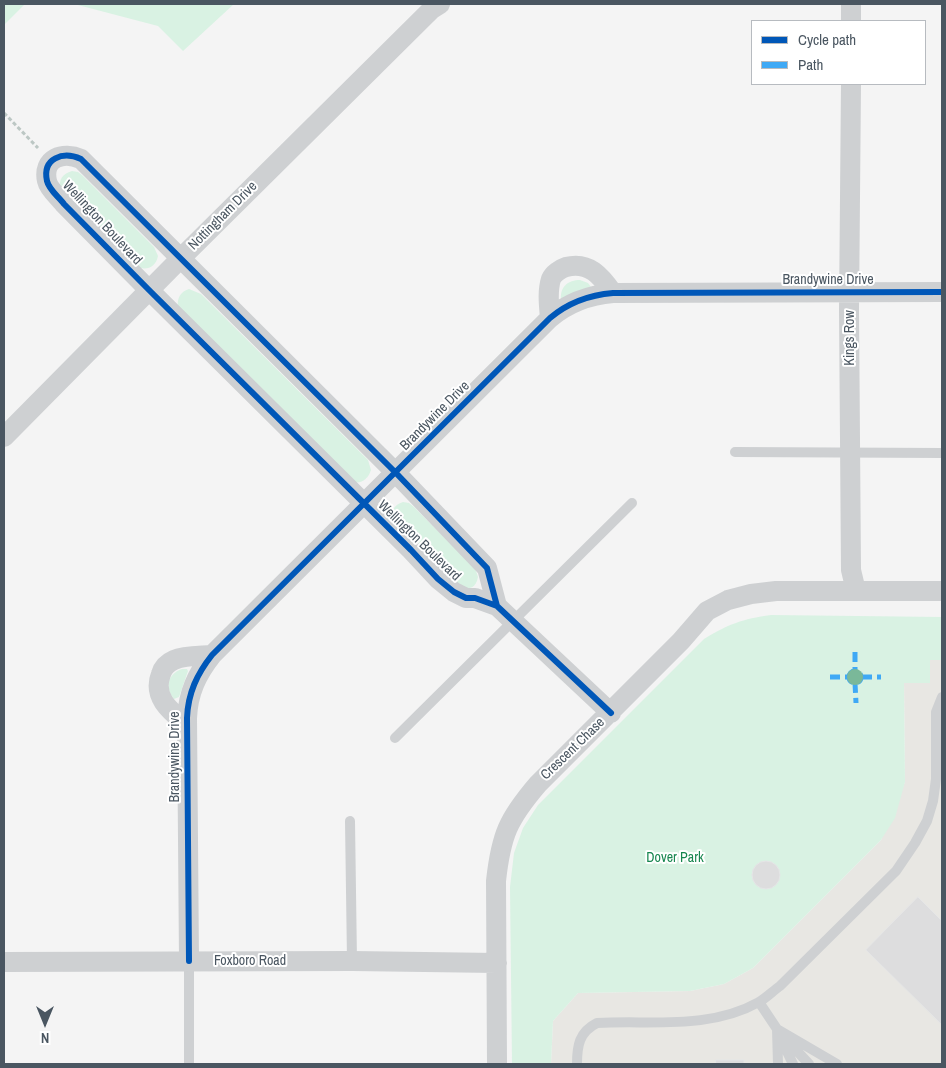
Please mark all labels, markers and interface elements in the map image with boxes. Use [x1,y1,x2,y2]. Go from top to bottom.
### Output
legend [751,20,926,85]
text: Cycle path [798,29,856,50]
text: Path [798,54,823,75]
street label: Wellington Boulevard [59,177,145,269]
street label: Nottingham Drive [185,178,261,254]
street label: Brandywine Drive [782,272,874,288]
street label: Kings Row [842,310,858,366]
street label: Brandywine Drive [397,378,473,454]
street label: Wellington Boulevard [374,497,464,585]
street label: Brandywine Drive [167,711,183,803]
street label: Crescent Chase [538,714,608,784]
park label: Dover Park [646,850,704,866]
street label: Foxboro Road [214,953,286,969]
north arrow [20,998,70,1048]
text: N [41,1029,49,1047]

